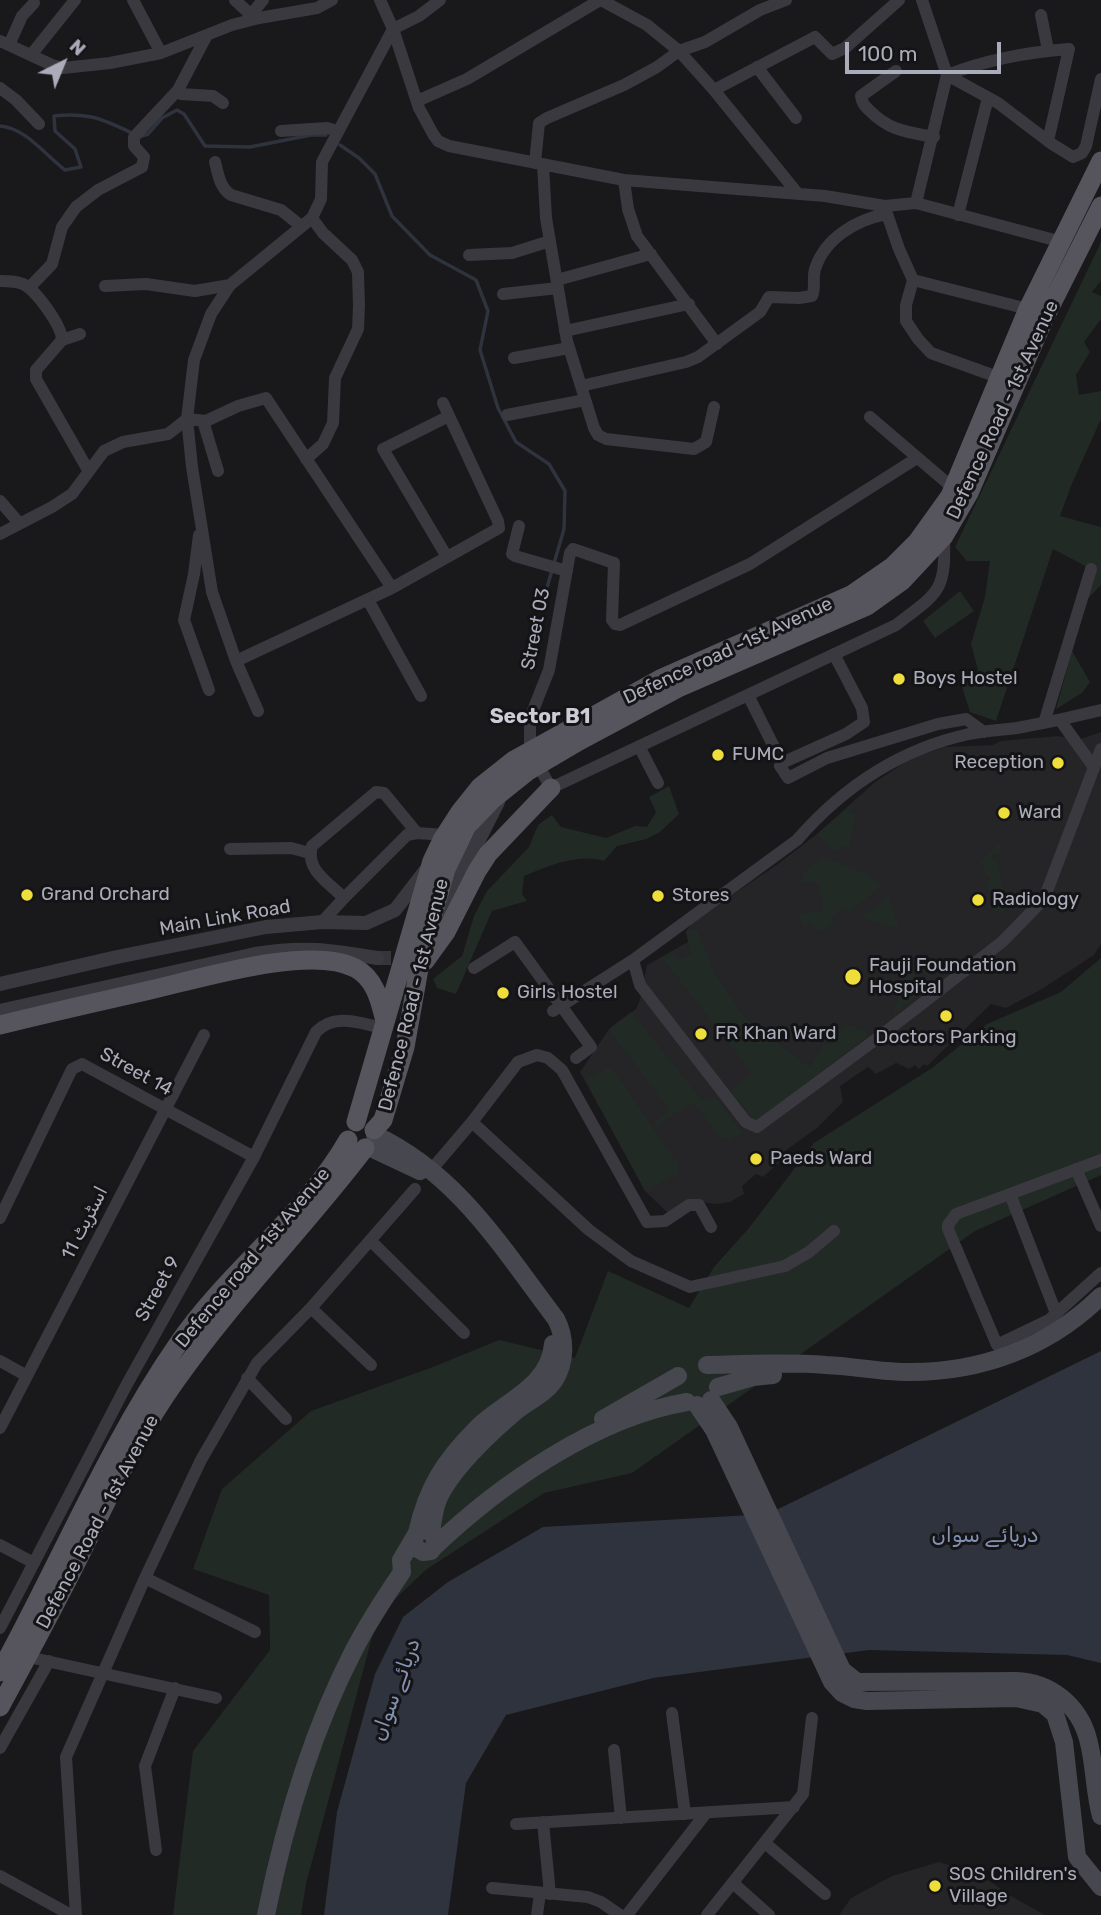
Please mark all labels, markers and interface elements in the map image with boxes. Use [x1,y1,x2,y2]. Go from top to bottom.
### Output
north arrow [28,28,98,98]
scale bar [849,28,1005,72]
text: N [65,34,90,60]
text: 100 m [858,41,917,66]
street label: Defence Road - 1st Avenue [942,297,1064,523]
street label: Street 03 [517,586,555,672]
street label: Defence road -1st Avenue [620,592,836,710]
place label: Boys Hostel [913,668,1018,690]
marker: Boys Hostel [891,671,907,687]
district label: Sector B1 [490,704,590,730]
place label: FUMC [732,744,784,766]
marker: FUMC [710,747,726,763]
place label: Reception [954,752,1044,774]
marker: Reception [1050,755,1066,771]
place label: Ward [1018,802,1062,824]
marker: Ward [996,805,1012,821]
street label: Defence Road - 1st Avenue [374,876,454,1114]
place label: Grand Orchard [41,884,170,906]
place label: Stores [672,885,730,907]
marker: Grand Orchard [19,887,35,903]
marker: Stores [650,888,666,904]
place label: Radiology [992,889,1079,911]
marker: Radiology [970,892,986,908]
street label: Main Link Road [158,895,292,941]
place label: Fauji Foundation Hospital [869,955,1017,999]
marker: Fauji Foundation Hospital [843,967,863,987]
place label: Girls Hostel [517,982,618,1004]
marker: Girls Hostel [495,985,511,1001]
marker: Doctors Parking [938,1008,954,1024]
place label: FR Khan Ward [715,1023,836,1045]
marker: FR Khan Ward [693,1026,709,1042]
place label: Doctors Parking [875,1027,1017,1049]
street label: Street 14 [96,1043,176,1101]
place label: Paeds Ward [770,1148,872,1170]
marker: Paeds Ward [748,1151,764,1167]
street label: Defence road -1st Avenue [171,1163,335,1353]
street label: اسٹریٹ 11 [57,1183,113,1263]
street label: Street 9 [131,1252,185,1326]
street label: Defence Road - 1st Avenue [32,1411,164,1633]
water label: دریائے سواں [932,1523,1038,1549]
water label: دریائے سواں [366,1636,426,1744]
place label: SOS Children's Village [949,1864,1077,1908]
marker: SOS Children's Village [927,1878,943,1894]

